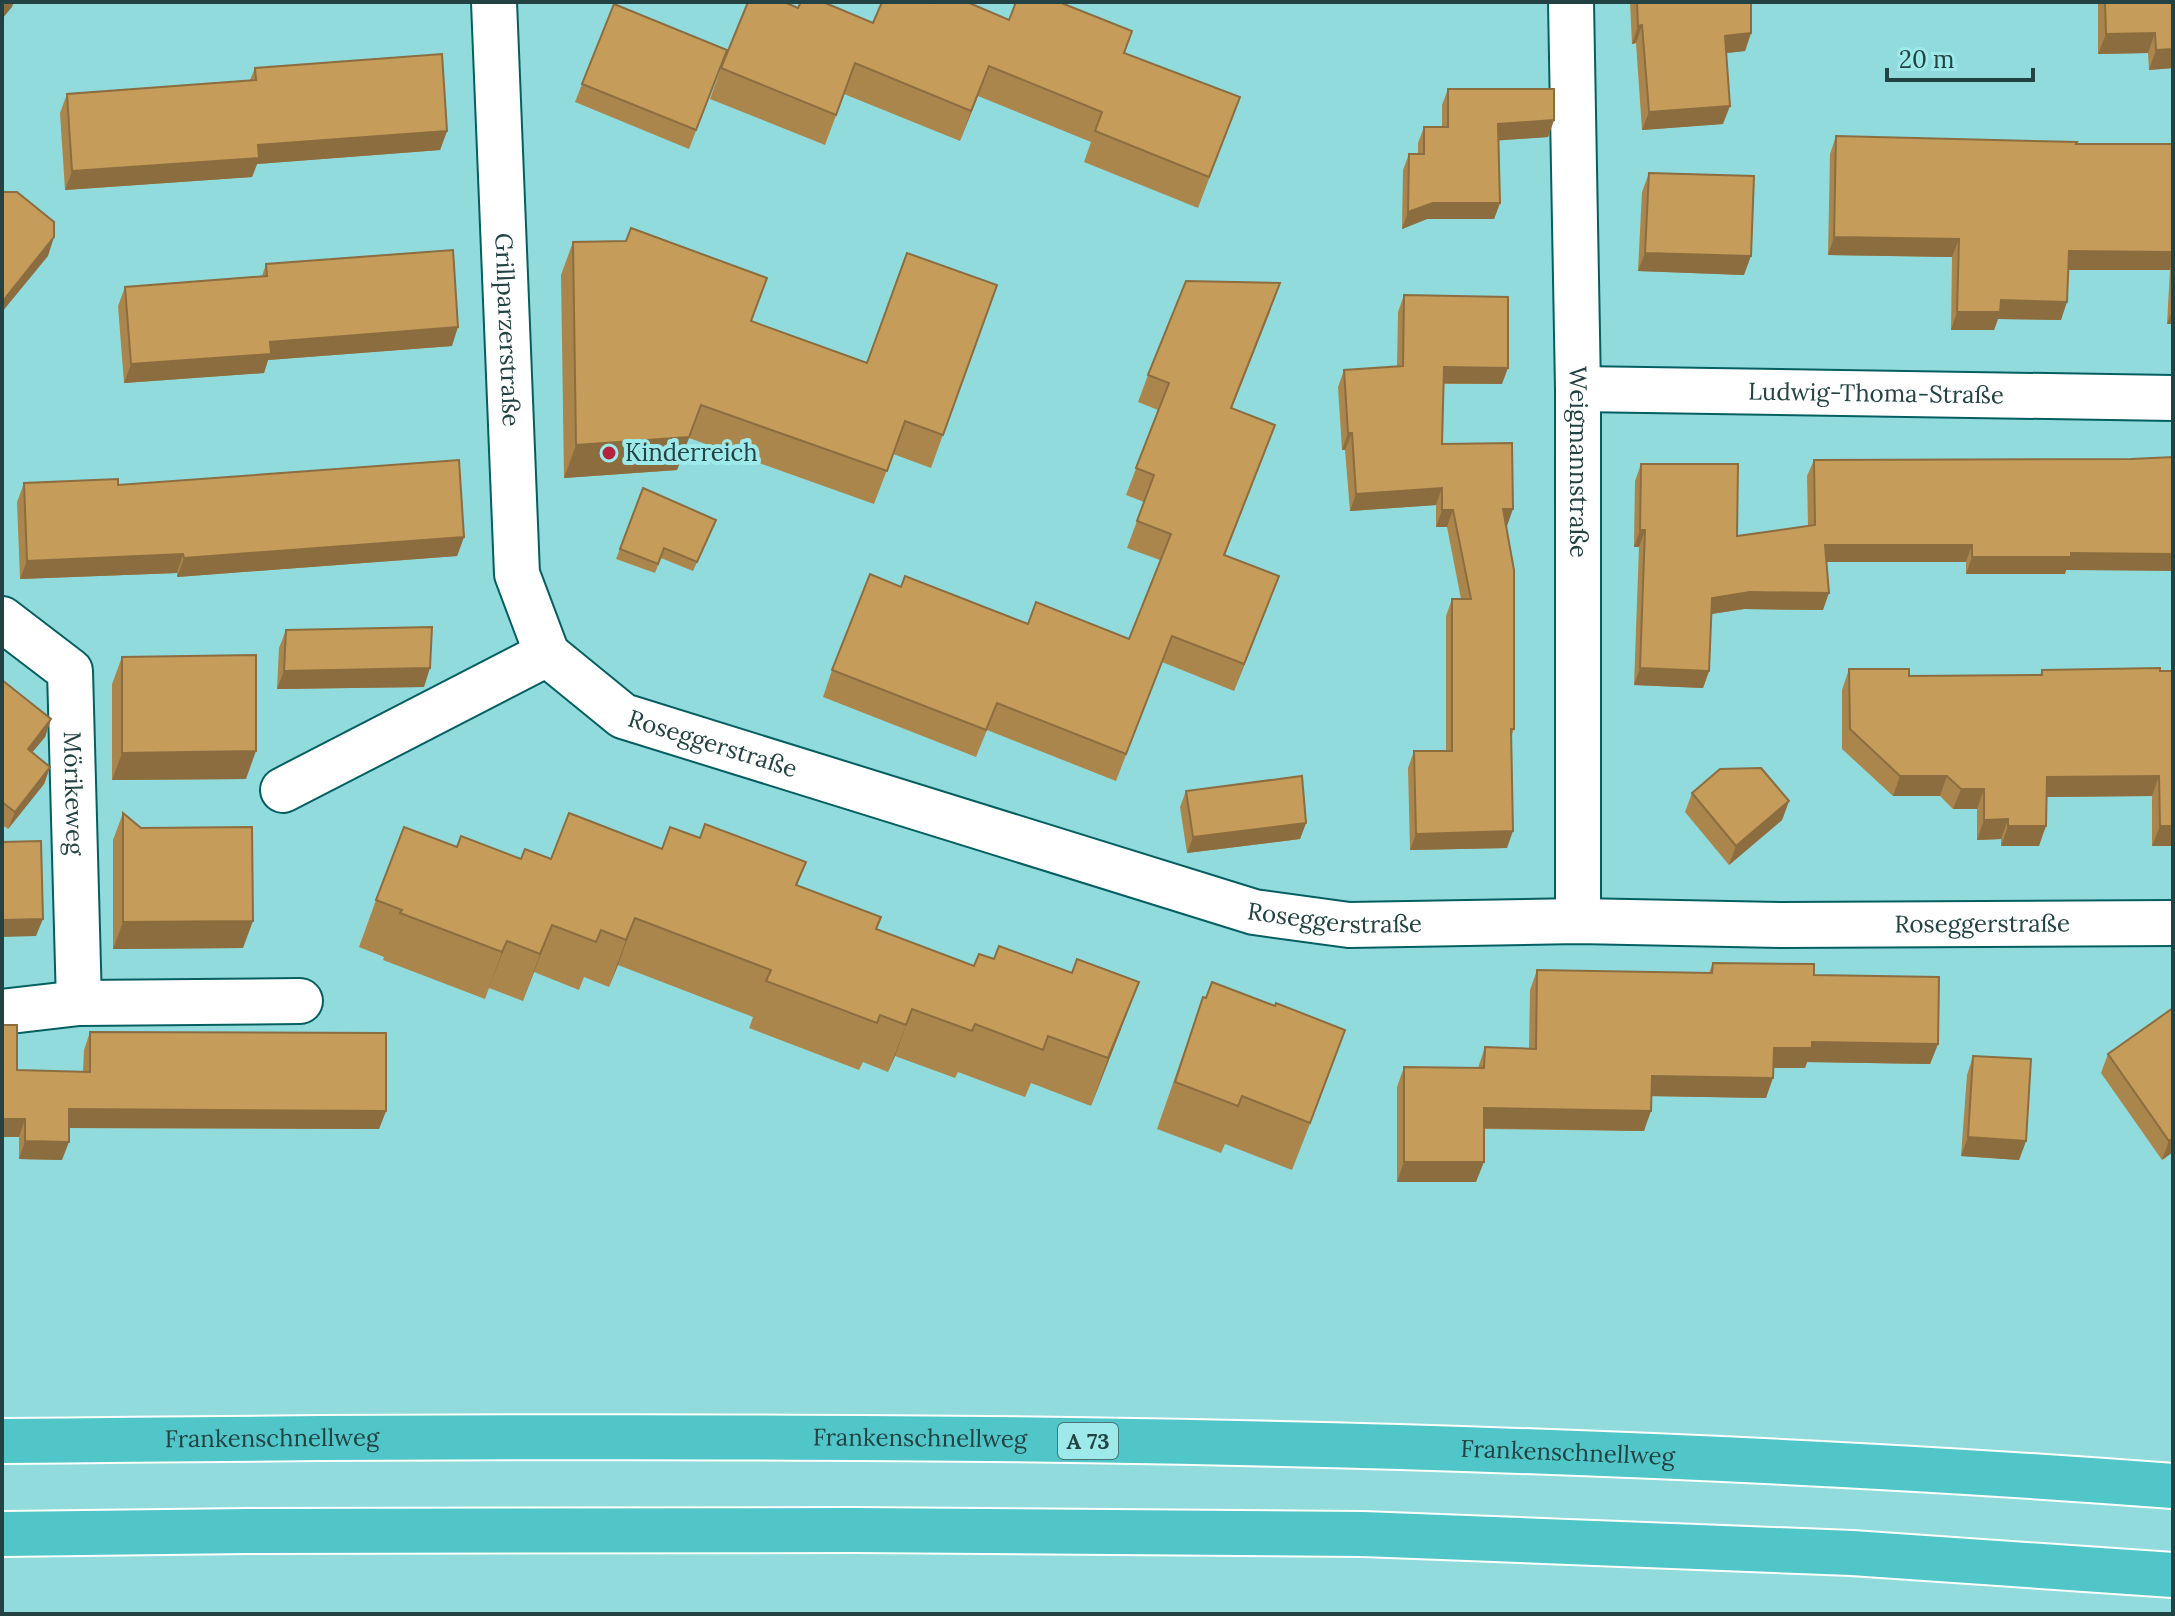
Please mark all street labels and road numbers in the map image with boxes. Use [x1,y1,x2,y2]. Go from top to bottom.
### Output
street label: Grillparzerstraße [488,232,527,427]
street label: Weigmannstraße [1563,366,1594,558]
street label: Ludwig-Thoma-Straße [1748,376,2004,410]
street label: Roseggerstraße [625,703,801,784]
street label: Mörikeweg [57,731,91,856]
street label: Roseggerstraße [1246,895,1422,940]
street label: Roseggerstraße [1894,908,2070,939]
street label: Frankenschnellweg [813,1421,1028,1454]
street label: Frankenschnellweg [165,1422,380,1454]
road number: A 73 [1058,1423,1118,1459]
street label: Frankenschnellweg [1460,1433,1676,1472]

